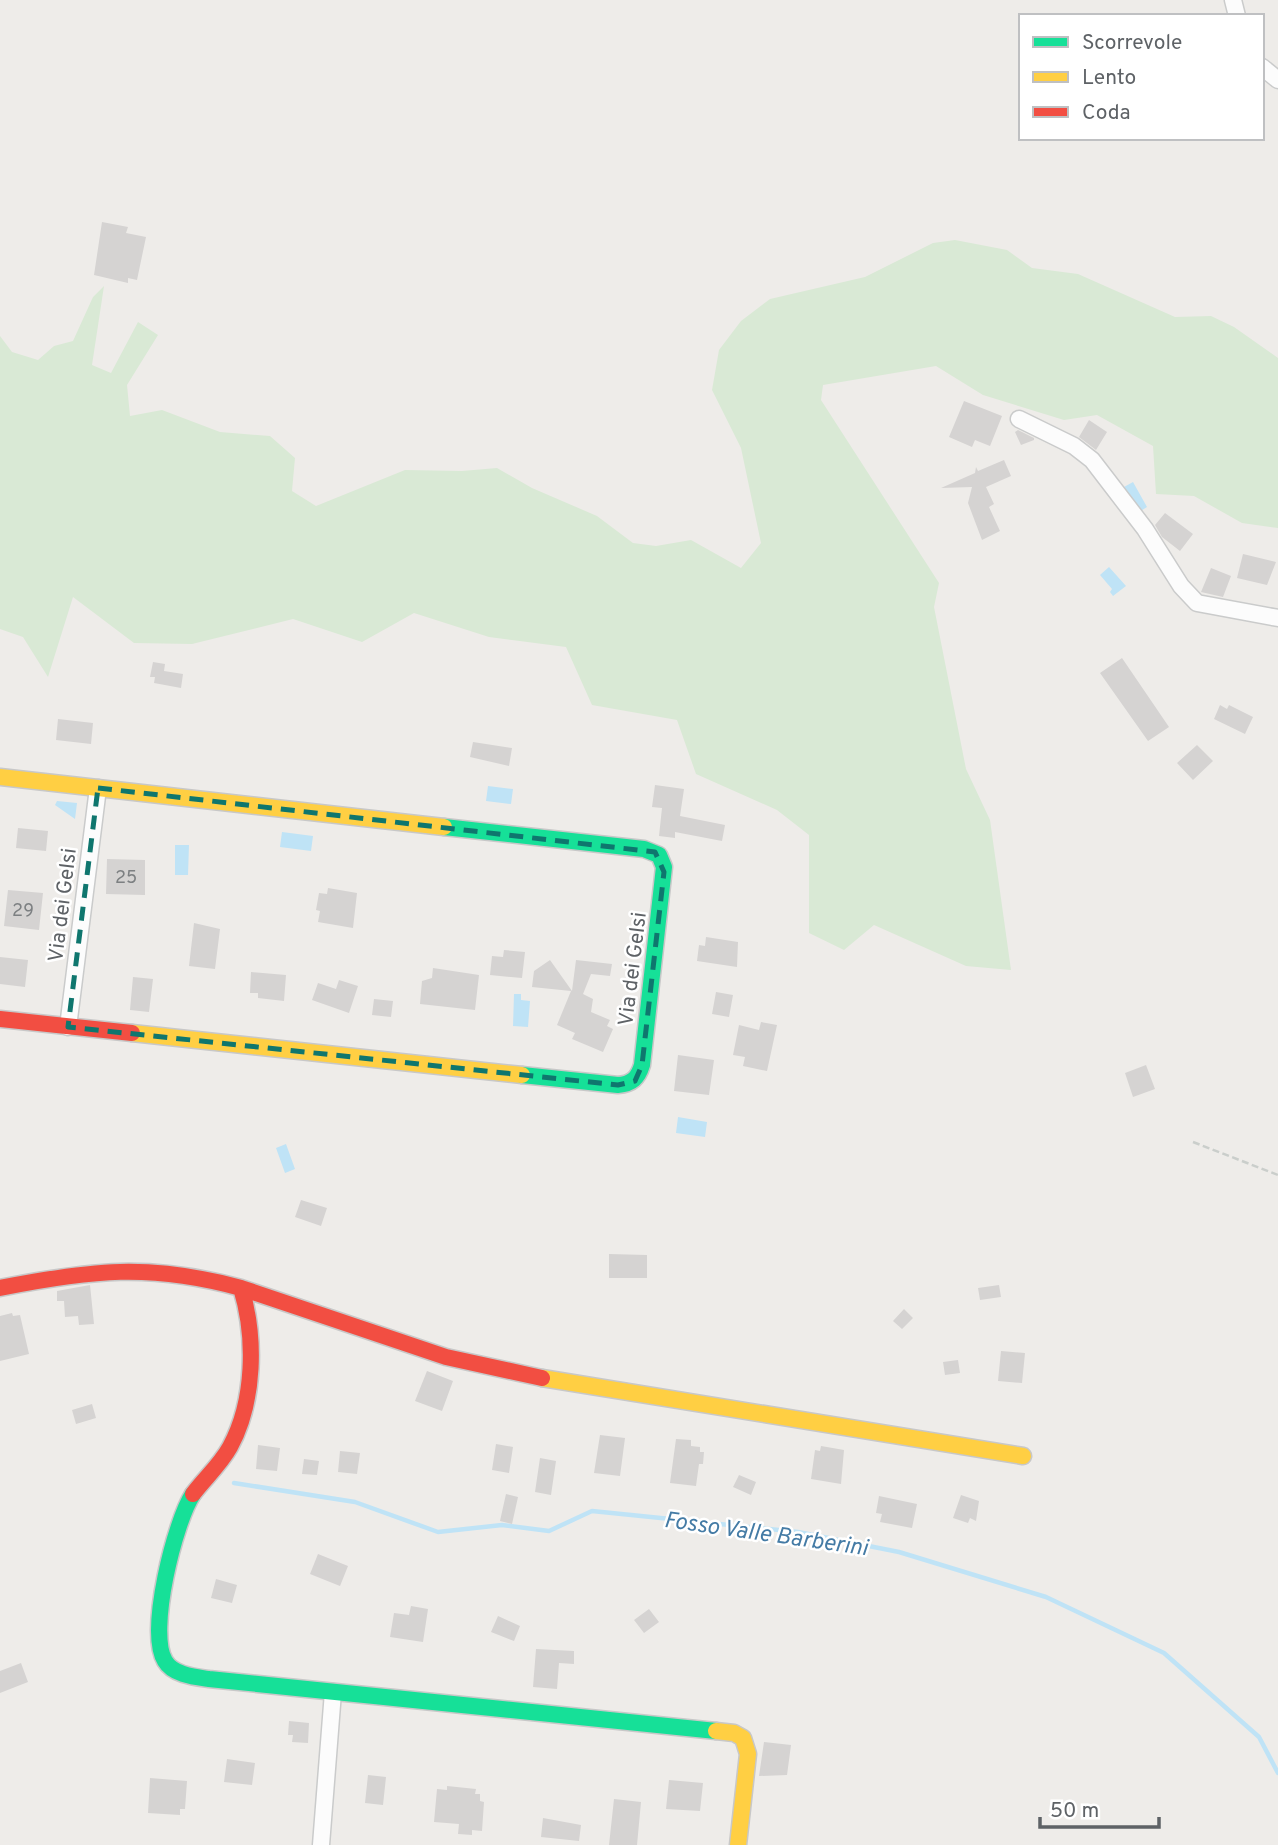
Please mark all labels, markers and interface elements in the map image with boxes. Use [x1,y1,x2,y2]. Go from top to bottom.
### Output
legend [1019,14,1264,140]
text: Scorrevole [1082,30,1182,57]
text: Lento [1082,65,1136,92]
text: Coda [1082,100,1131,127]
street label: Via dei Gelsi [43,847,84,964]
house number: 25 [115,867,137,890]
house number: 29 [12,900,34,923]
street label: Via dei Gelsi [613,911,654,1028]
water label: Fosso Valle Barberini [662,1507,871,1564]
scale bar [1040,1786,1159,1830]
text: 50 m [1050,1798,1099,1825]

